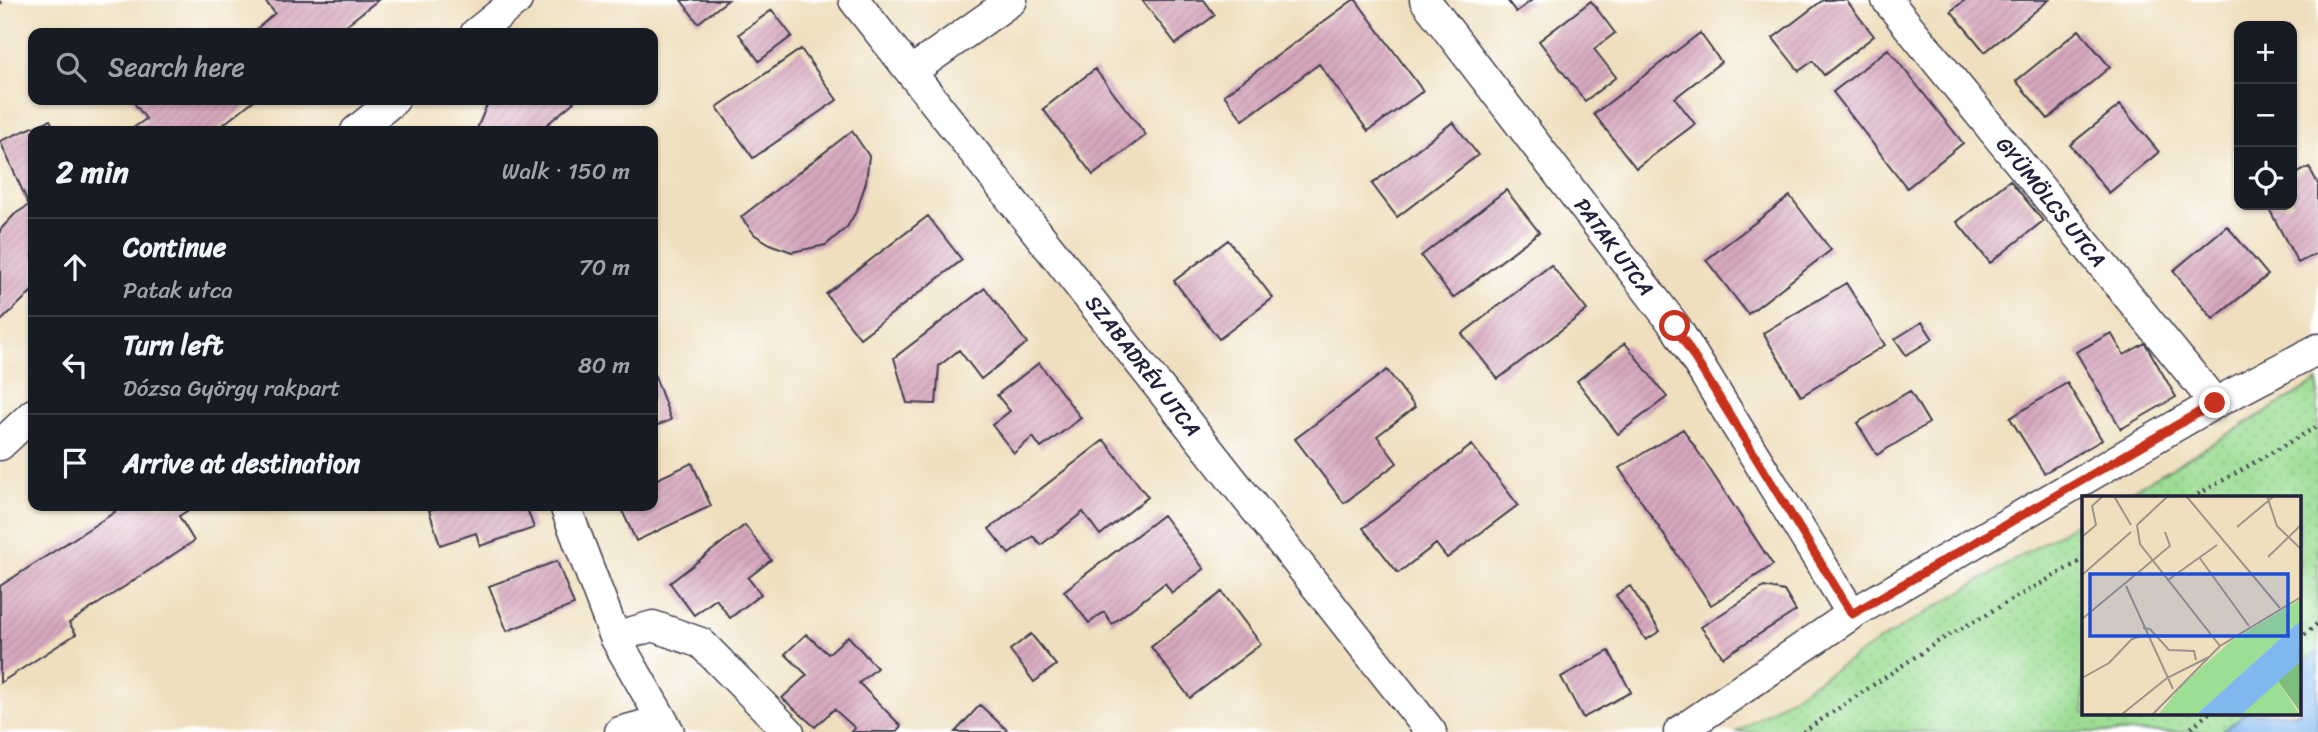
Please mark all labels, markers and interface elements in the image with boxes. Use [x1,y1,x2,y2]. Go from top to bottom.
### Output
map controls [2234,21,2297,210]
button: + [2234,21,2297,84]
search box [28,28,658,105]
text: Search here [108,44,245,90]
icon: search [52,48,90,86]
button: − [2234,84,2297,147]
street label: GYÜMÖLCS UTCA [1986,128,2116,276]
text: 2 min [56,145,129,199]
button: locate [2234,147,2297,210]
text: Walk · 150 m [502,151,630,192]
street label: PATAK UTCA [1564,189,1664,305]
text: Continue [123,224,226,270]
text: 70 m [579,247,630,288]
icon: ahead [56,248,94,286]
text: Patak utca [123,270,233,311]
street label: SZABADRÉV UTCA [1075,287,1211,445]
route start [1659,310,1690,341]
text: Turn left [123,322,223,368]
text: 80 m [578,345,630,386]
icon: left [56,346,94,384]
text: Dózsa György rakpart [123,368,340,409]
route end [2199,387,2230,418]
text: Arrive at destination [123,440,360,486]
icon: arrive [56,444,94,482]
inset map [2082,496,2300,714]

